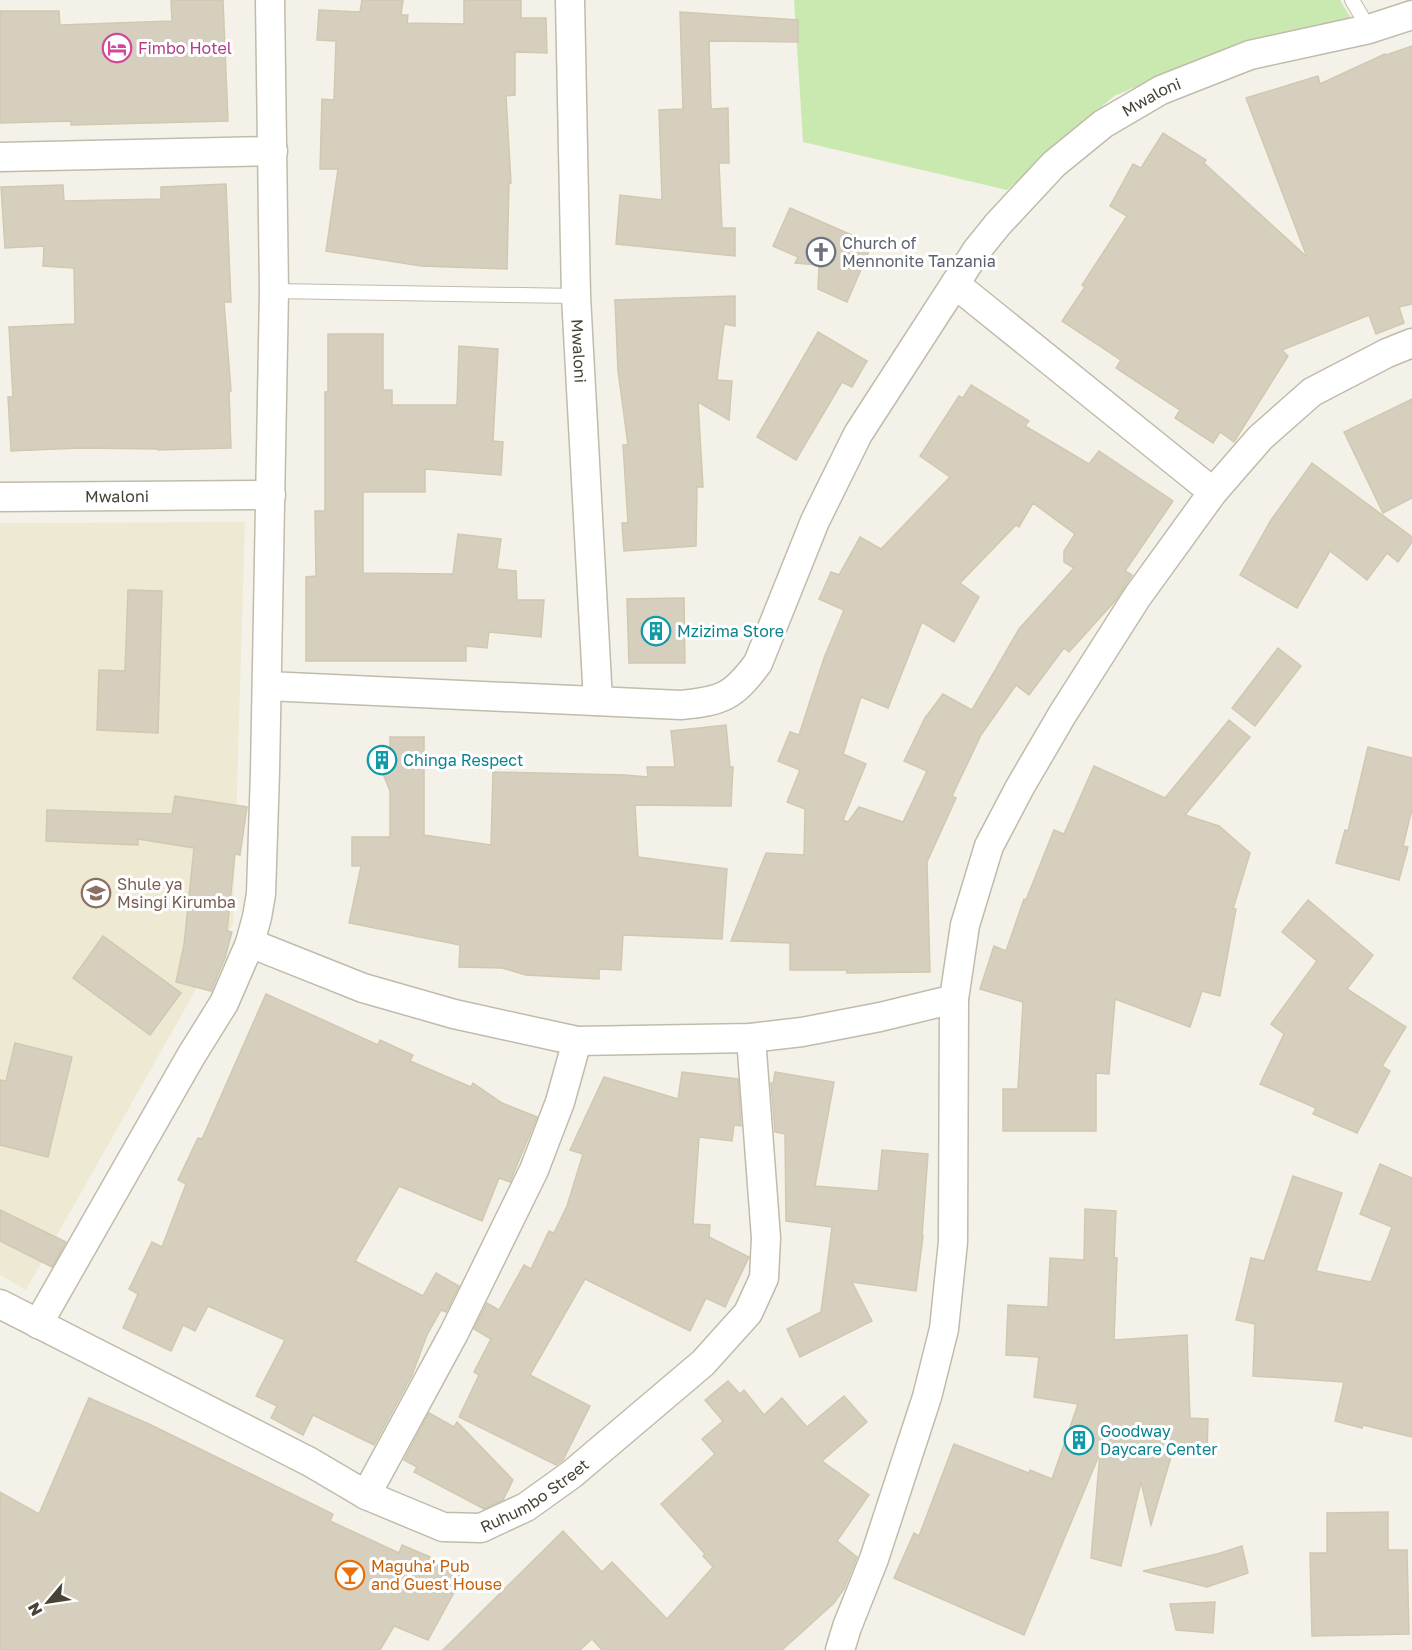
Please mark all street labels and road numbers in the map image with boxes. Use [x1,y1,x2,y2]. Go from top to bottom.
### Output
street label: Mwaloni [1118,73,1184,121]
street label: Mwaloni [567,318,591,383]
street label: Mwaloni [85,486,149,506]
street label: Ruhumbo Street [477,1454,593,1537]

